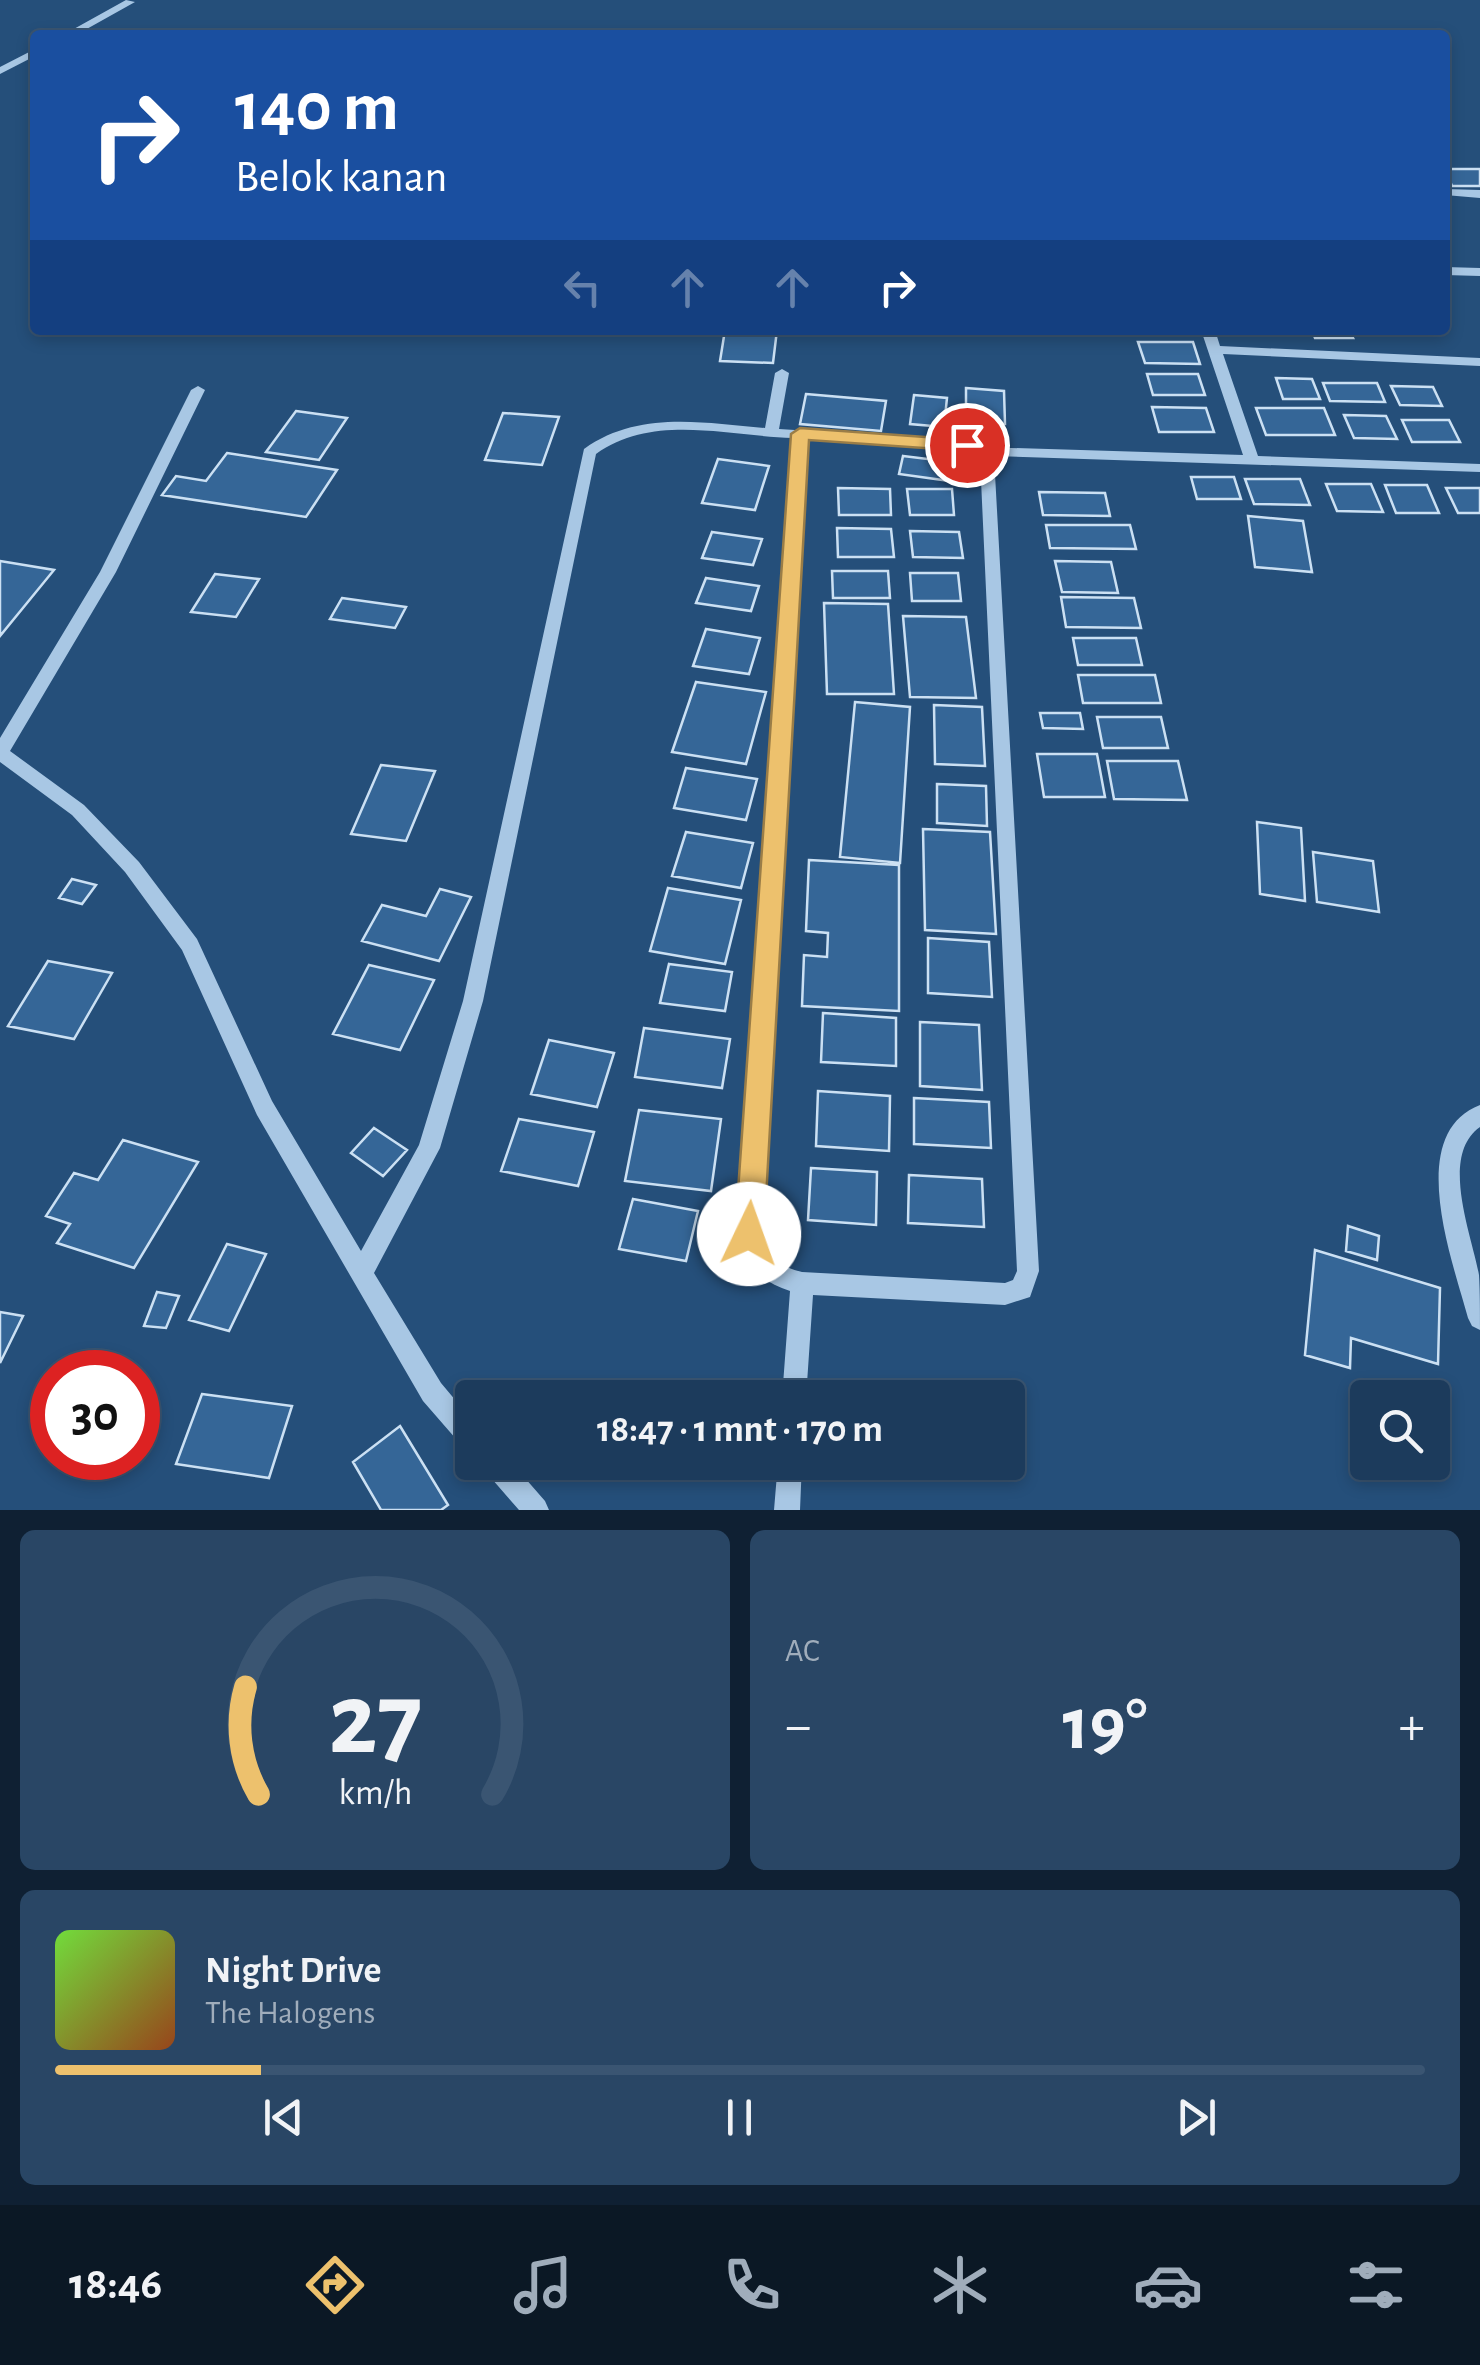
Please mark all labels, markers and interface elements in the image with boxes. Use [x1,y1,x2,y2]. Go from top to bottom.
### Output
icon: right [70,70,200,200]
text: 140 m [235,73,399,143]
text: Belok kanan [235,155,447,200]
icon: left [555,260,610,315]
icon: ahead [660,260,715,315]
icon: ahead [765,260,820,315]
icon: right [870,260,925,315]
pin [925,403,1010,488]
icon: arrive [940,418,995,473]
position arrow [697,1182,801,1286]
speed limit sign: 30 [30,1350,160,1480]
map controls [1350,1380,1450,1480]
button: search [1350,1380,1450,1480]
text: 18:47 · 1 mnt · 170 m [597,1411,883,1449]
text: AC [785,1635,820,1667]
text: 27 [328,1669,422,1773]
text: 19° [1062,1688,1148,1763]
text: − [785,1699,811,1754]
text: + [1399,1699,1425,1754]
text: km/h [338,1775,412,1811]
text: Night Drive [205,1952,381,1990]
text: The Halogens [205,1997,375,2029]
icon: previous [256,2090,311,2145]
icon: pause [712,2090,767,2145]
icon: next [1169,2090,1224,2145]
icon: directions [300,2250,370,2320]
icon: music [508,2250,578,2320]
icon: phone [717,2250,787,2320]
icon: climate [925,2250,995,2320]
icon: car [1133,2250,1203,2320]
icon: filters [1341,2250,1411,2320]
text: 18:46 [69,2262,162,2307]

